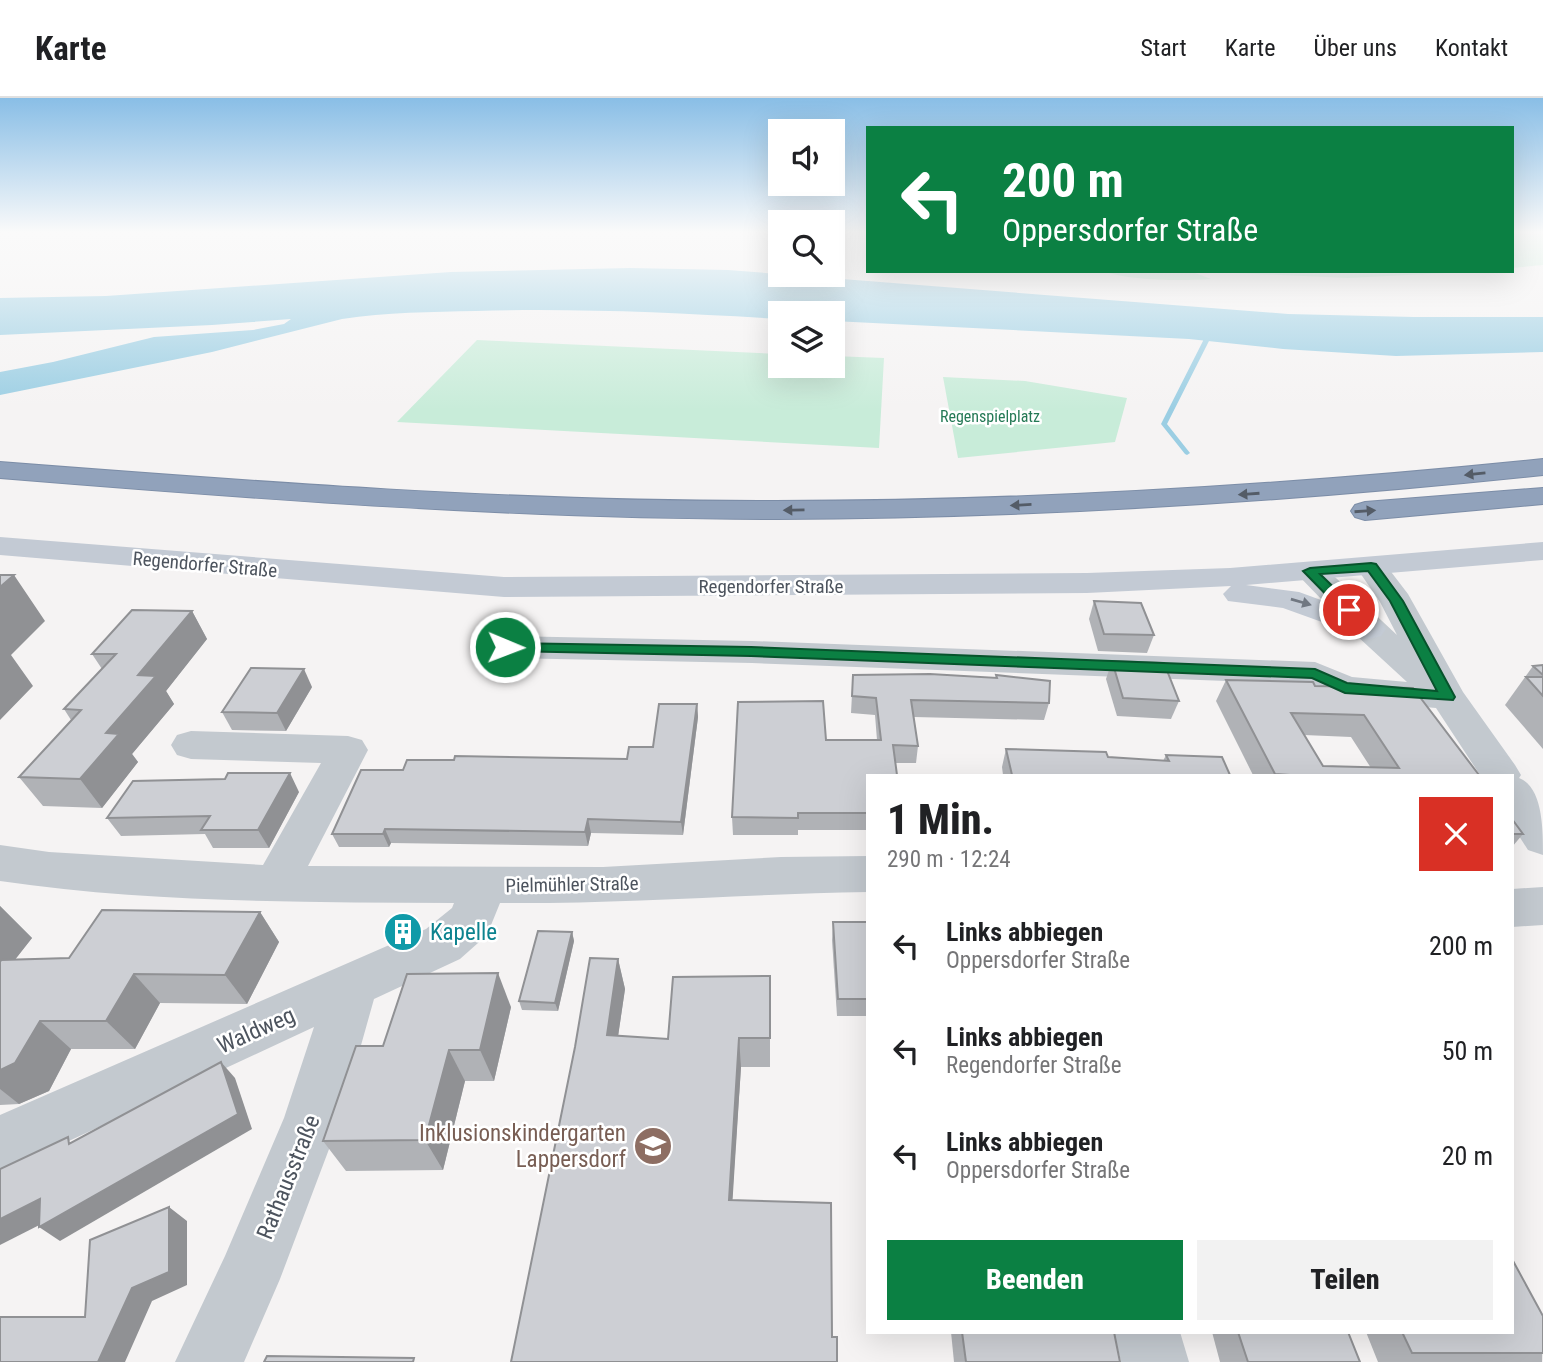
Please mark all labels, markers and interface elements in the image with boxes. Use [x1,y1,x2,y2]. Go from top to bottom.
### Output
text: Karte [35,29,106,68]
text: Start [1141,34,1187,62]
text: Karte [1225,34,1275,62]
text: Über uns [1313,34,1397,62]
text: Kontakt [1435,34,1508,62]
map controls [768,119,845,378]
button: sound [768,119,845,196]
text: 200 m [1002,152,1124,209]
icon: left [887,154,978,245]
button: search [768,210,845,287]
text: Oppersdorfer Straße [1002,211,1258,249]
button: layers [768,301,845,378]
park label: Regenspielplatz [940,407,1040,426]
one-way arrow [1464,469,1486,480]
one-way arrow [1237,488,1259,499]
one-way arrow [1010,500,1032,511]
one-way arrow [783,504,805,515]
one-way arrow [1354,506,1376,517]
street label: Regendorfer Straße [132,547,278,582]
street label: Regendorfer Straße [698,575,844,598]
pin [1319,580,1379,640]
icon: arrive [1330,591,1368,629]
one-way arrow [1290,598,1311,608]
position arrow [468,610,542,684]
text: 1 Min. [887,795,994,844]
button: close [1419,797,1493,871]
text: 290 m · 12:24 [887,846,1011,873]
street label: Pielmühler Straße [505,872,639,897]
building icon: Kapelle [382,911,424,953]
text: Links abbiegen [946,917,1103,947]
place label: Kapelle [430,919,497,946]
icon: left [887,927,925,965]
text: 200 m [1429,931,1493,961]
text: Oppersdorfer Straße [946,947,1130,974]
street label: Waldweg [213,1001,299,1059]
text: Links abbiegen [946,1022,1103,1052]
icon: left [887,1032,925,1070]
text: 50 m [1442,1036,1493,1066]
text: Regendorfer Straße [946,1052,1122,1079]
street label: Rathausstraße [251,1111,326,1243]
place label: Inklusionskindergarten Lappersdorf [419,1120,627,1173]
school or university icon: Inklusionskindergarten Lappersdorf [632,1125,674,1167]
text: Links abbiegen [946,1127,1103,1157]
icon: left [887,1137,925,1175]
text: 20 m [1442,1141,1493,1171]
text: Oppersdorfer Straße [946,1157,1130,1184]
button: Beenden [887,1240,1183,1320]
button: Teilen [1197,1240,1493,1320]

